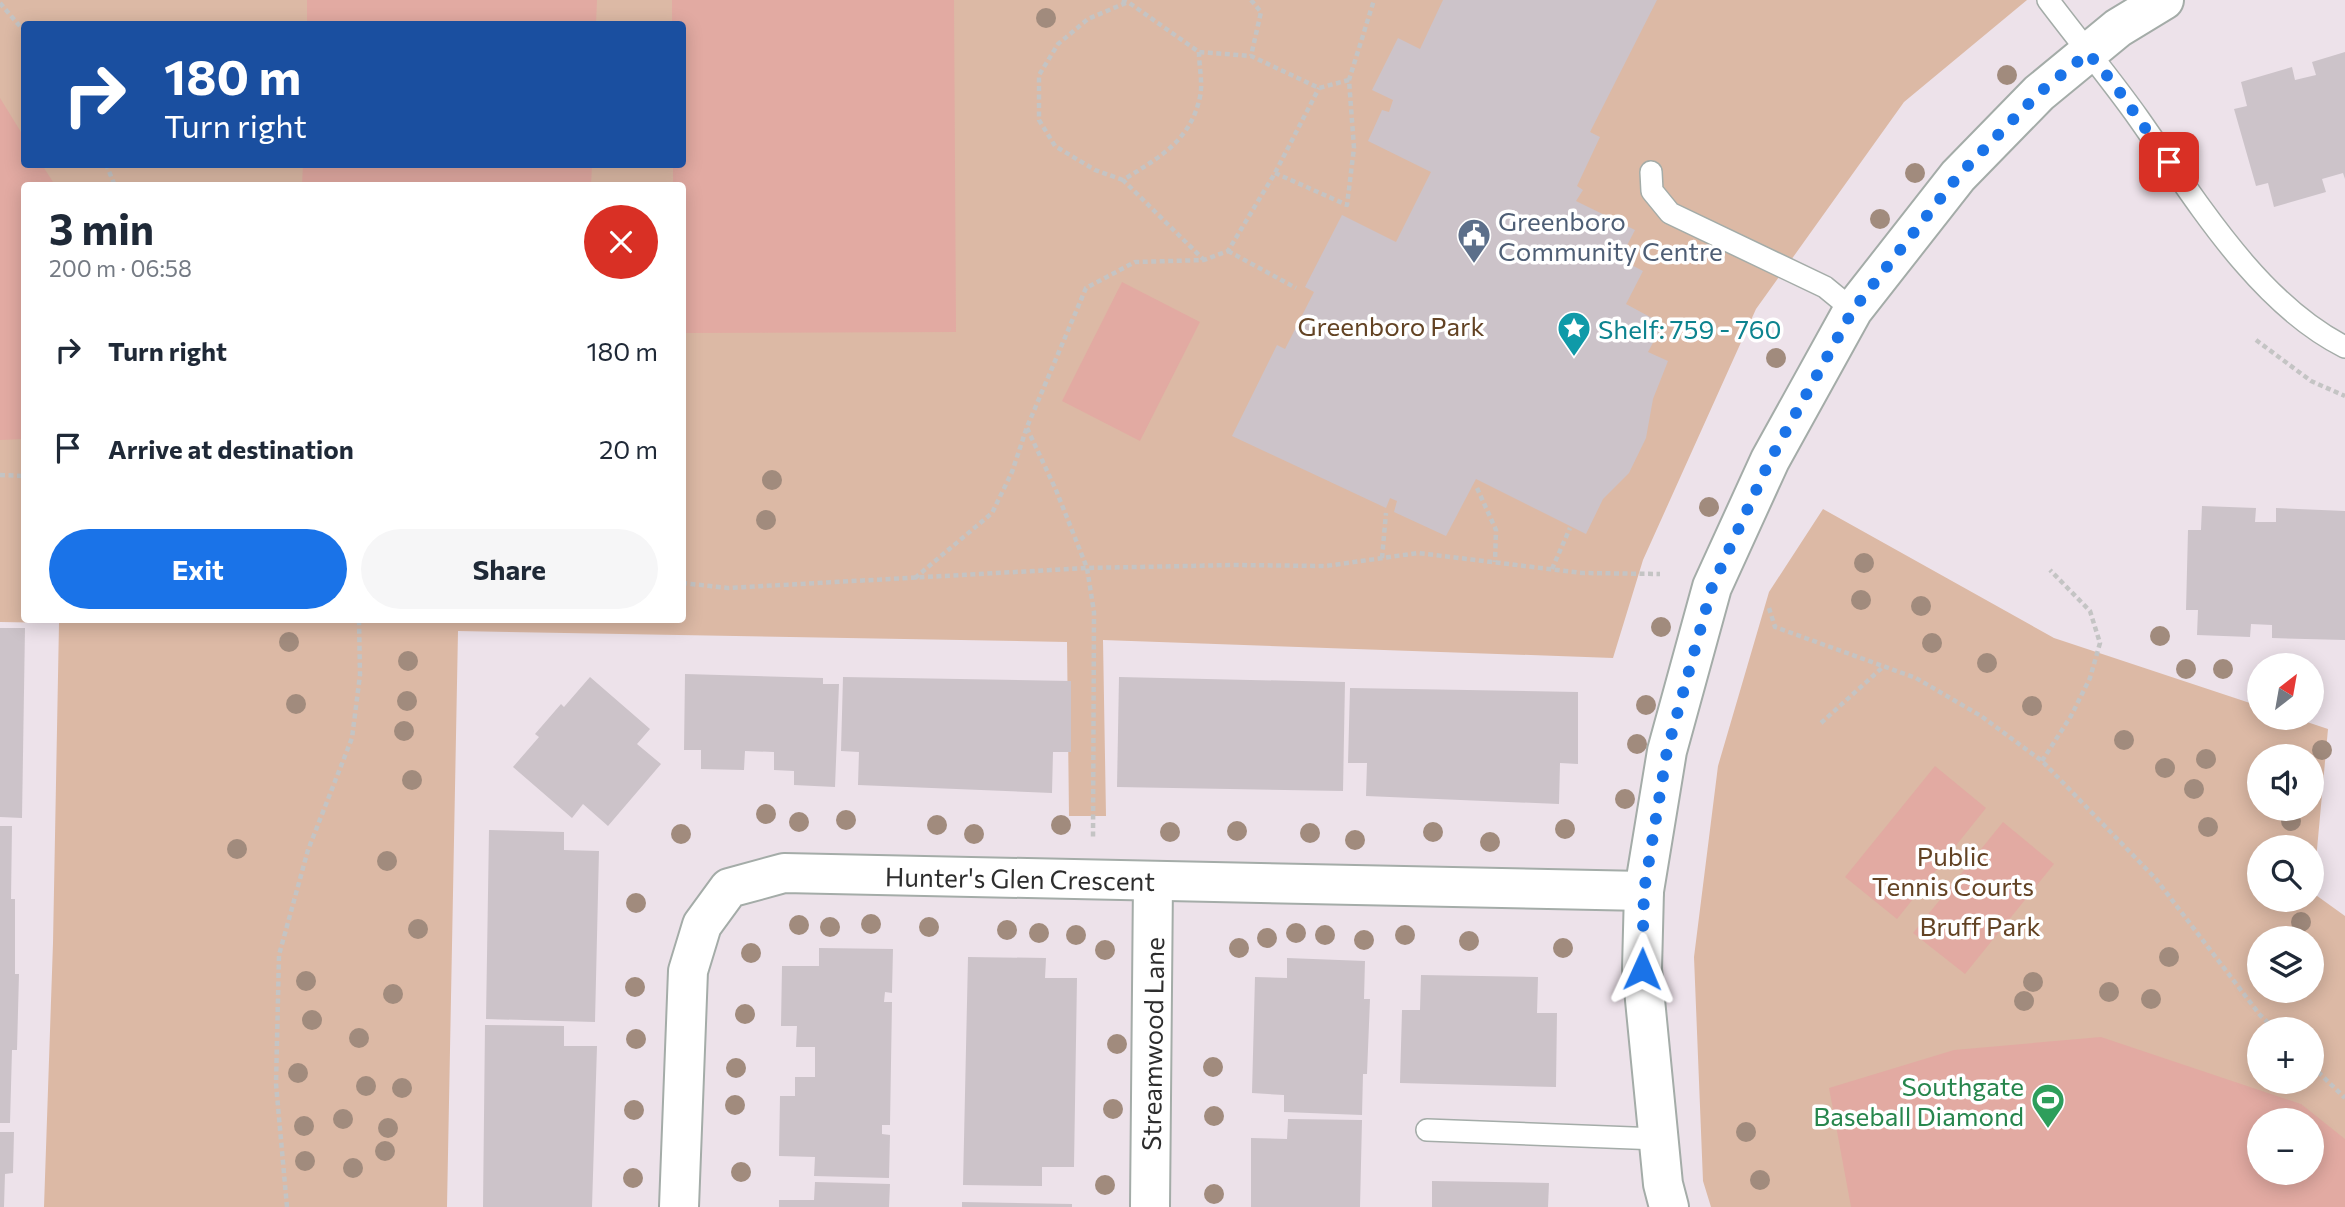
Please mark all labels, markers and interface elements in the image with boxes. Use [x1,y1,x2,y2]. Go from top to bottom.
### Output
text: 180 m [164,45,301,105]
icon: right [49,49,140,140]
text: Turn right [164,105,307,145]
pin [2139,132,2199,192]
icon: arrive [2150,143,2188,181]
text: 3 min [49,202,154,254]
button: close [584,205,658,279]
place label: Greenboro Community Centre [1498,205,1723,266]
public building icon: Greenboro Community Centre [1455,216,1493,265]
text: 200 m · 06:58 [49,254,192,282]
place icon: Shelf: 759 - 760 [1555,309,1593,358]
park label: Greenboro Park [1297,310,1485,341]
place label: Shelf: 759 - 760 [1598,313,1782,344]
icon: right [49,331,87,369]
text: Turn right [108,335,227,366]
text: 180 m [586,335,658,366]
icon: arrive [49,429,87,467]
text: Arrive at destination [108,433,354,464]
text: 20 m [599,433,658,464]
button: Exit [49,529,347,609]
button: Share [361,529,658,609]
north arrow [2247,653,2324,730]
map controls [2247,653,2324,1185]
button: sound [2247,744,2324,821]
button: search [2247,835,2324,912]
park label: Public Tennis Courts [1872,840,2034,901]
street label: Hunter's Glen Crescent [885,860,1155,896]
park label: Bruff Park [1919,910,2041,941]
button: layers [2247,926,2324,1003]
position arrow [1605,932,1679,1006]
street label: Streamwood Lane [1135,937,1169,1151]
button: + [2247,1017,2324,1094]
place label: Southgate Baseball Diamond [1813,1070,2024,1131]
sports icon: Southgate Baseball Diamond [2029,1081,2067,1130]
button: − [2247,1108,2324,1185]

